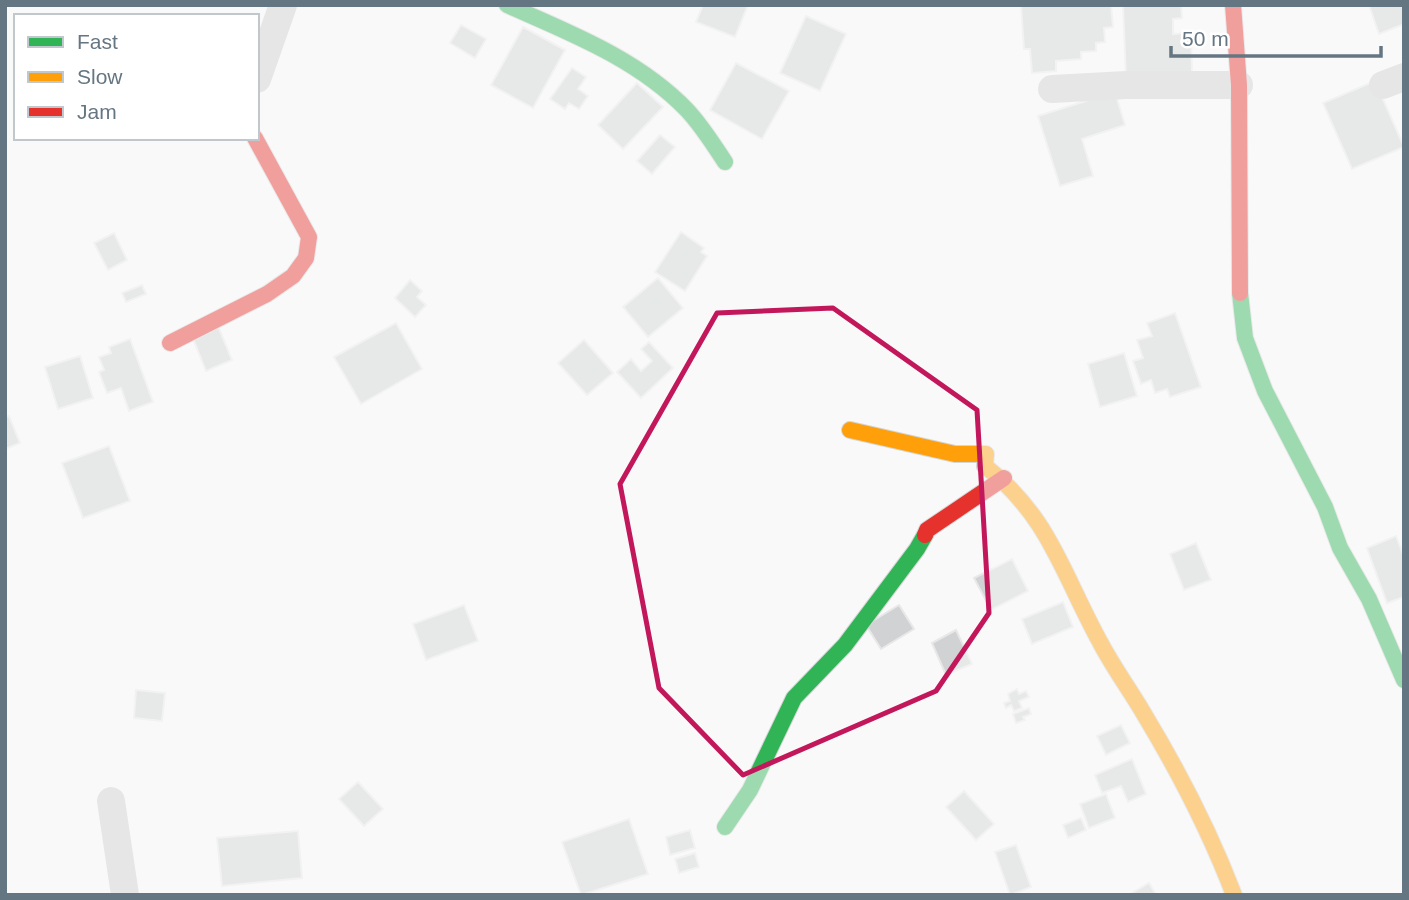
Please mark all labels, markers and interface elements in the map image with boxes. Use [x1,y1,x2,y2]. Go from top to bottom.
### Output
legend [14,14,259,140]
scale bar [1171,14,1381,58]
text: 50 m [1182,27,1229,50]
text: Fast [77,30,118,53]
text: Slow [77,65,123,88]
text: Jam [77,100,117,123]

